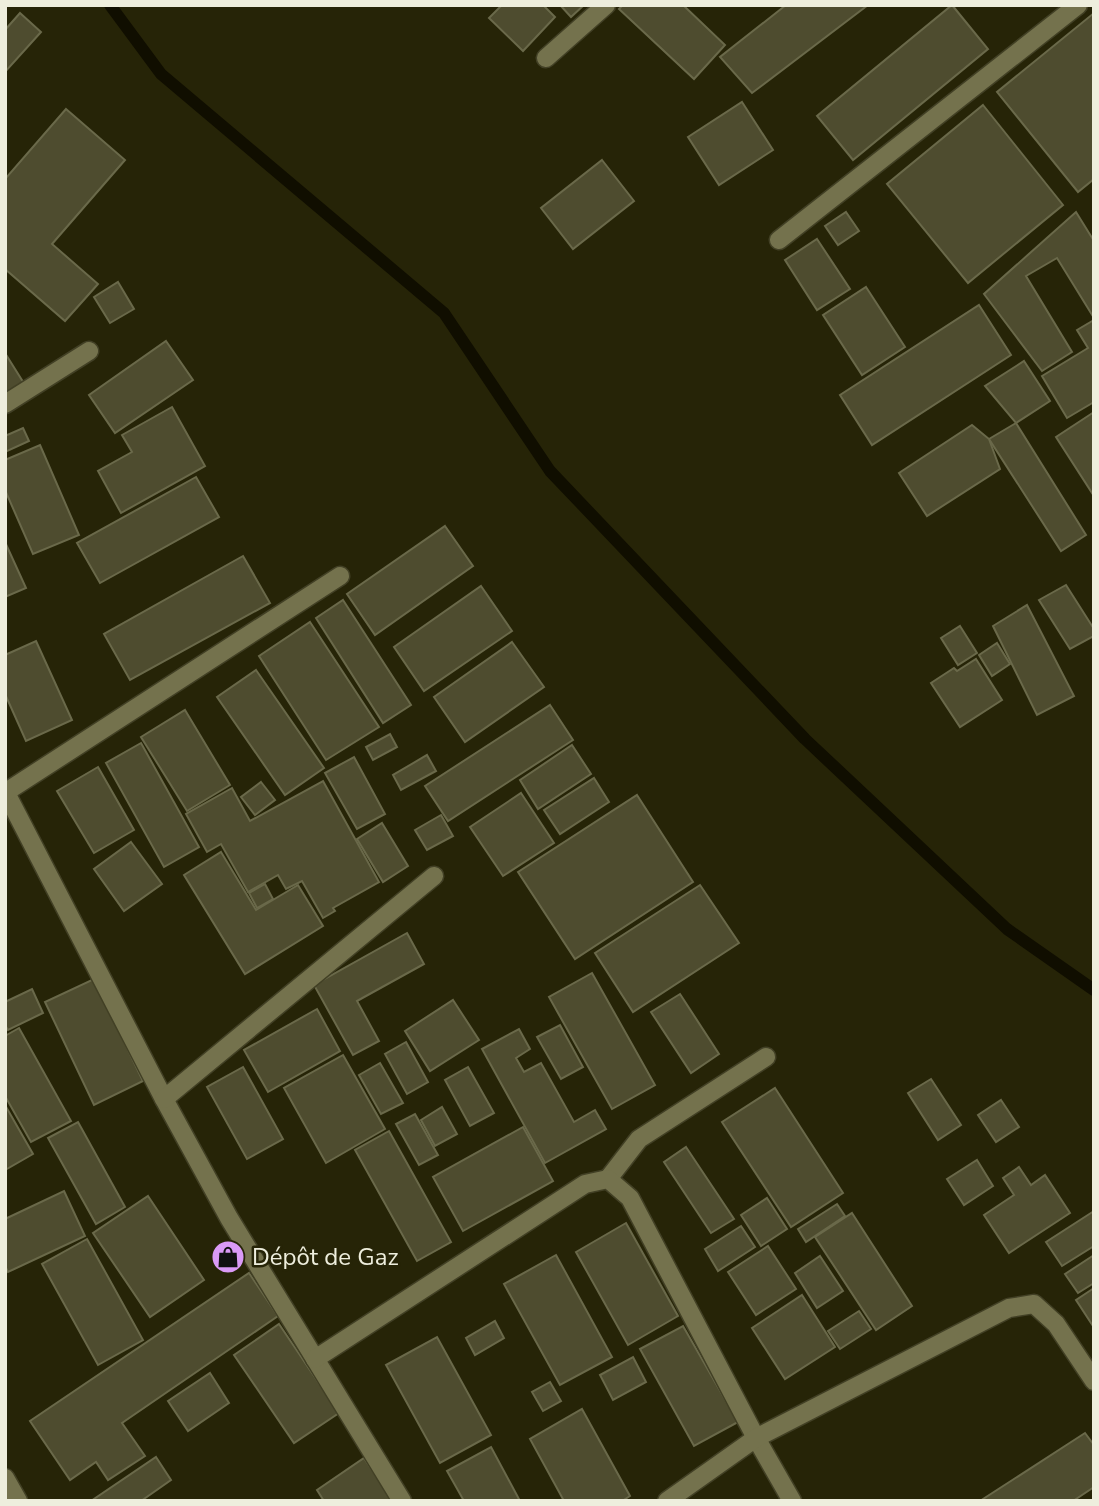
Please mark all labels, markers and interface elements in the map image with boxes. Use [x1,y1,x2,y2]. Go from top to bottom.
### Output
shop icon: Dépôt de Gaz [209,1238,247,1276]
place label: Dépôt de Gaz [252,1241,399,1273]

